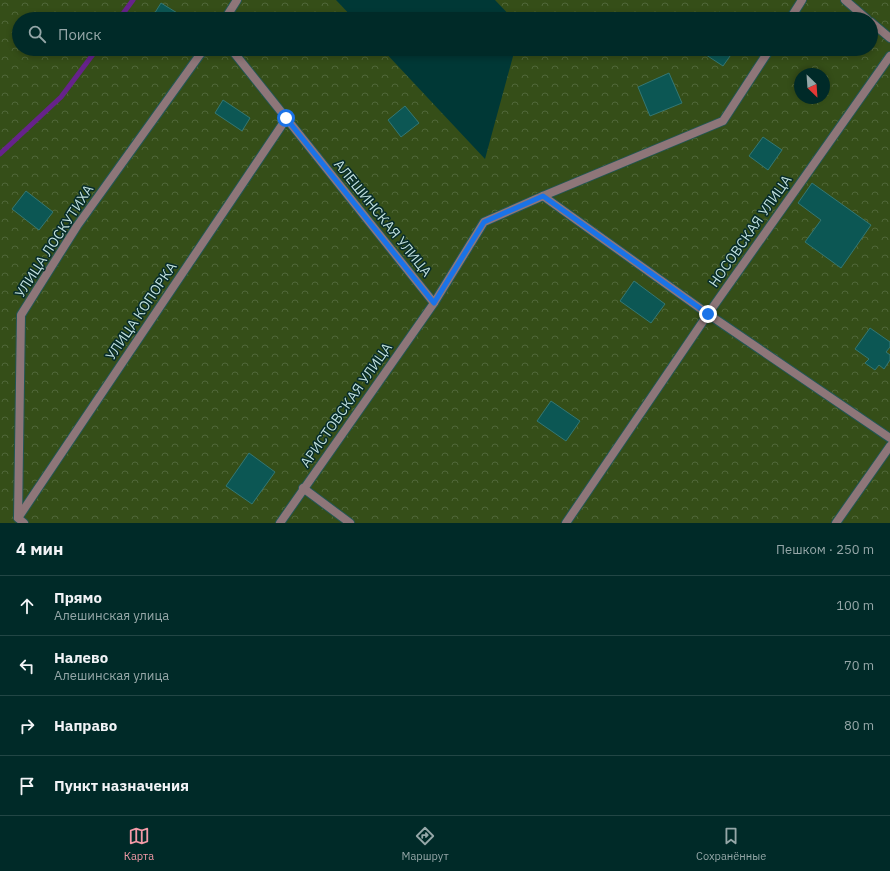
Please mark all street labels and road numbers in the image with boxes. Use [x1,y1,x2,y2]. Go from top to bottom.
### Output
street label: АЛЕШИНСКАЯ УЛИЦА [330,156,436,280]
street label: НОСОВСКАЯ УЛИЦА [705,171,795,291]
street label: УЛИЦА ЛОСКУТИХА [11,181,97,301]
street label: УЛИЦА КОПОРКА [101,258,181,364]
street label: АРИСТОВСКАЯ УЛИЦА [296,339,396,471]

